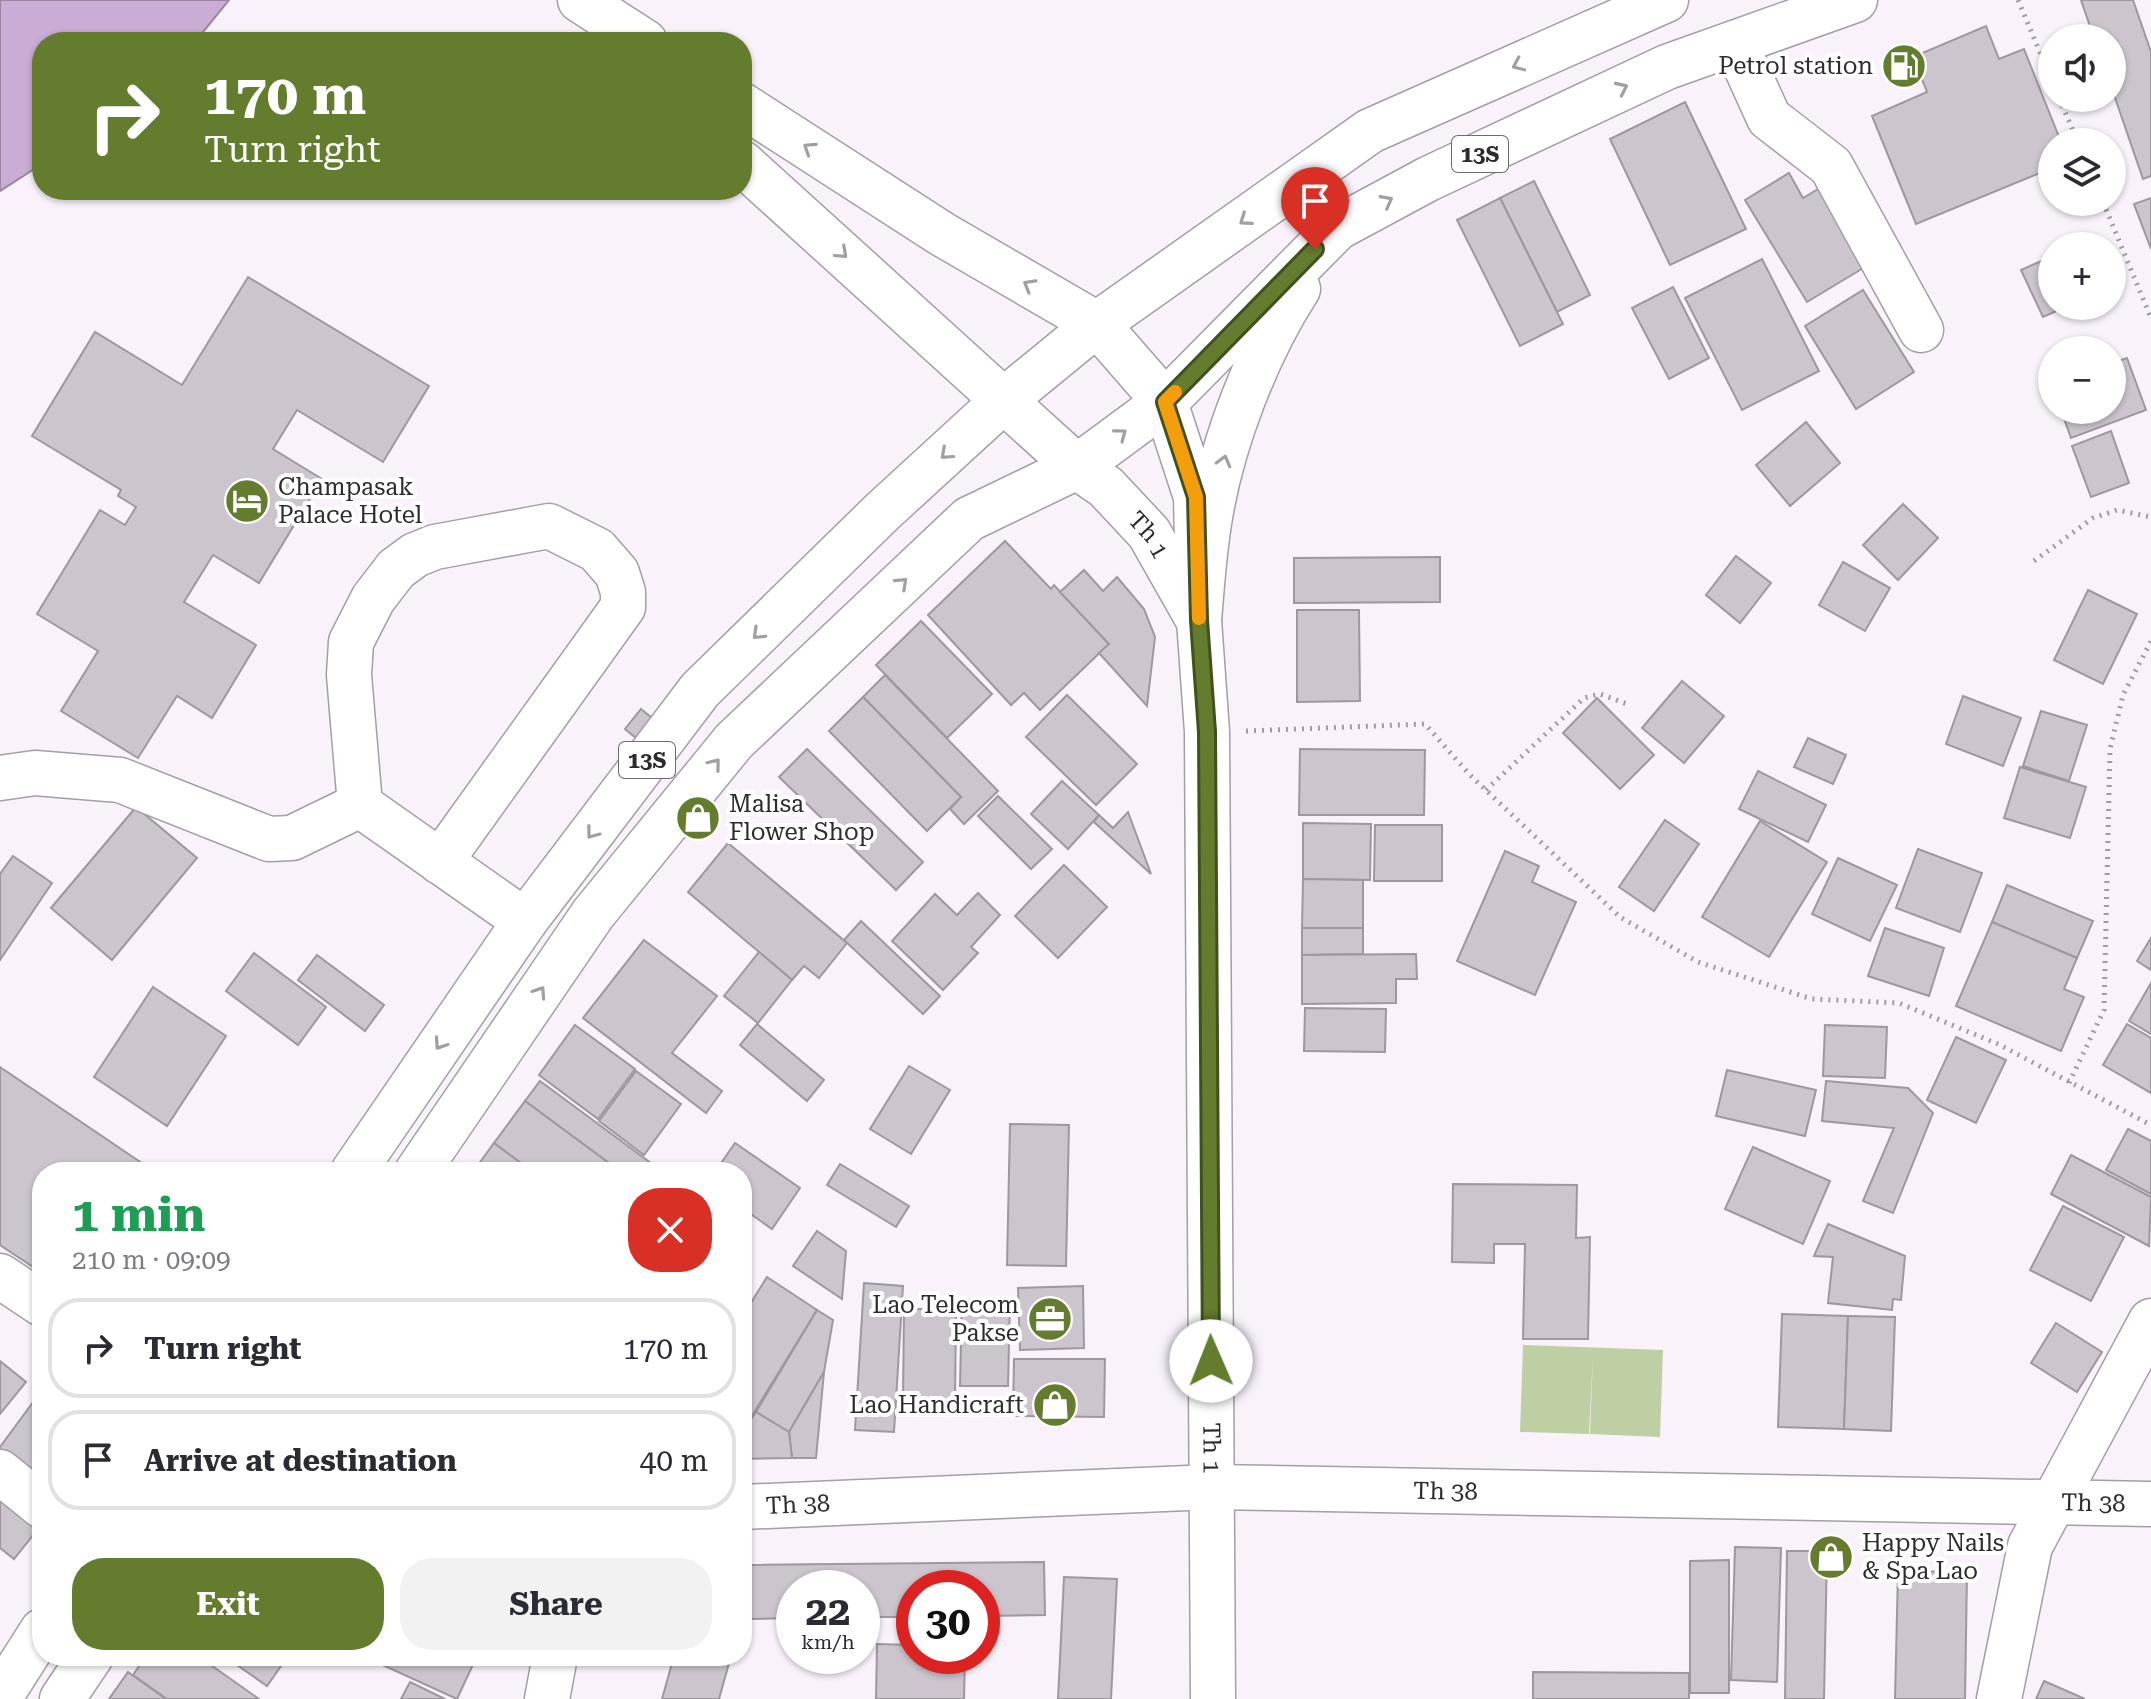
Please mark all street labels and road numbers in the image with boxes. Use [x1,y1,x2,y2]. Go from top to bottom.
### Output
road number: 13S [1452,136,1508,172]
street label: Th 1 [1122,506,1174,563]
road number: 13S [619,742,675,778]
street label: Th 1 [1197,1422,1226,1474]
street label: Th 38 [1413,1477,1478,1506]
street label: Th 38 [2061,1488,2126,1518]
street label: Th 38 [765,1489,831,1520]

